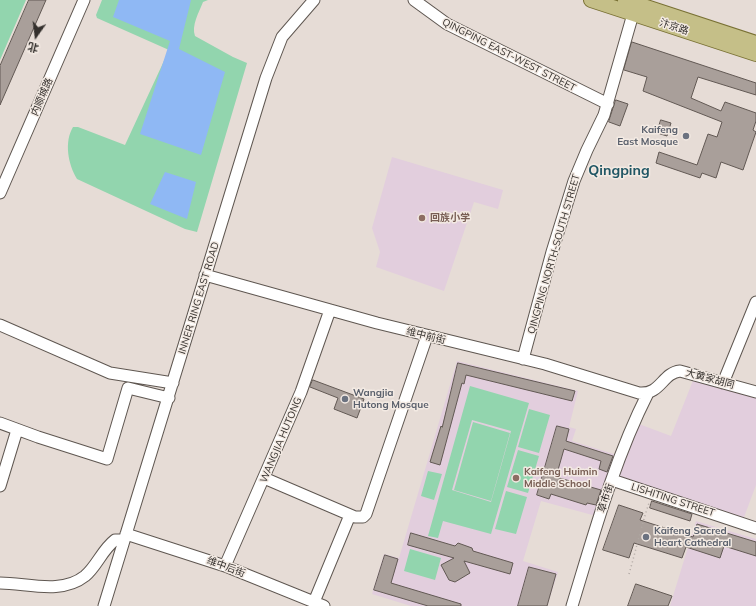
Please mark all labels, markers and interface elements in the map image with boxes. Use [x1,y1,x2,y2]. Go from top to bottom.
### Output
north arrow [16,16,56,56]
street label: QINGPING EAST-WEST STREET [440,16,578,94]
street label: 汴京路 [658,17,690,37]
text: 北 [26,40,40,56]
street label: 内顺城路 [29,76,55,118]
place label: Kaifeng East Mosque [617,124,678,148]
marker: Kaifeng East Mosque [681,131,691,141]
district label: Qingping [588,163,650,179]
street label: QINGPING NORTH-SOUTH STREET [525,173,583,335]
place label: 回族小学 [430,212,470,224]
marker: 回族小学 [417,213,427,223]
street label: INNER RING EAST ROAD [176,240,222,356]
street label: 维中前街 [405,325,447,347]
street label: 大黄家胡同 [684,367,736,391]
place label: Wangjia Hutong Mosque [353,387,429,410]
marker: Wangjia Hutong Mosque [340,394,350,404]
street label: WANGJIA HUTONG [258,395,304,485]
place label: Kaifeng Huimin Middle School [524,466,597,490]
marker: Kaifeng Huimin Middle School [511,473,521,483]
street label: LISHITING STREET [630,481,716,519]
street label: 草市街 [596,482,616,514]
place label: Kaifeng Sacred Heart Cathedral [654,525,731,548]
marker: Kaifeng Sacred Heart Cathedral [641,532,651,542]
street label: 维中后街 [205,554,247,580]

